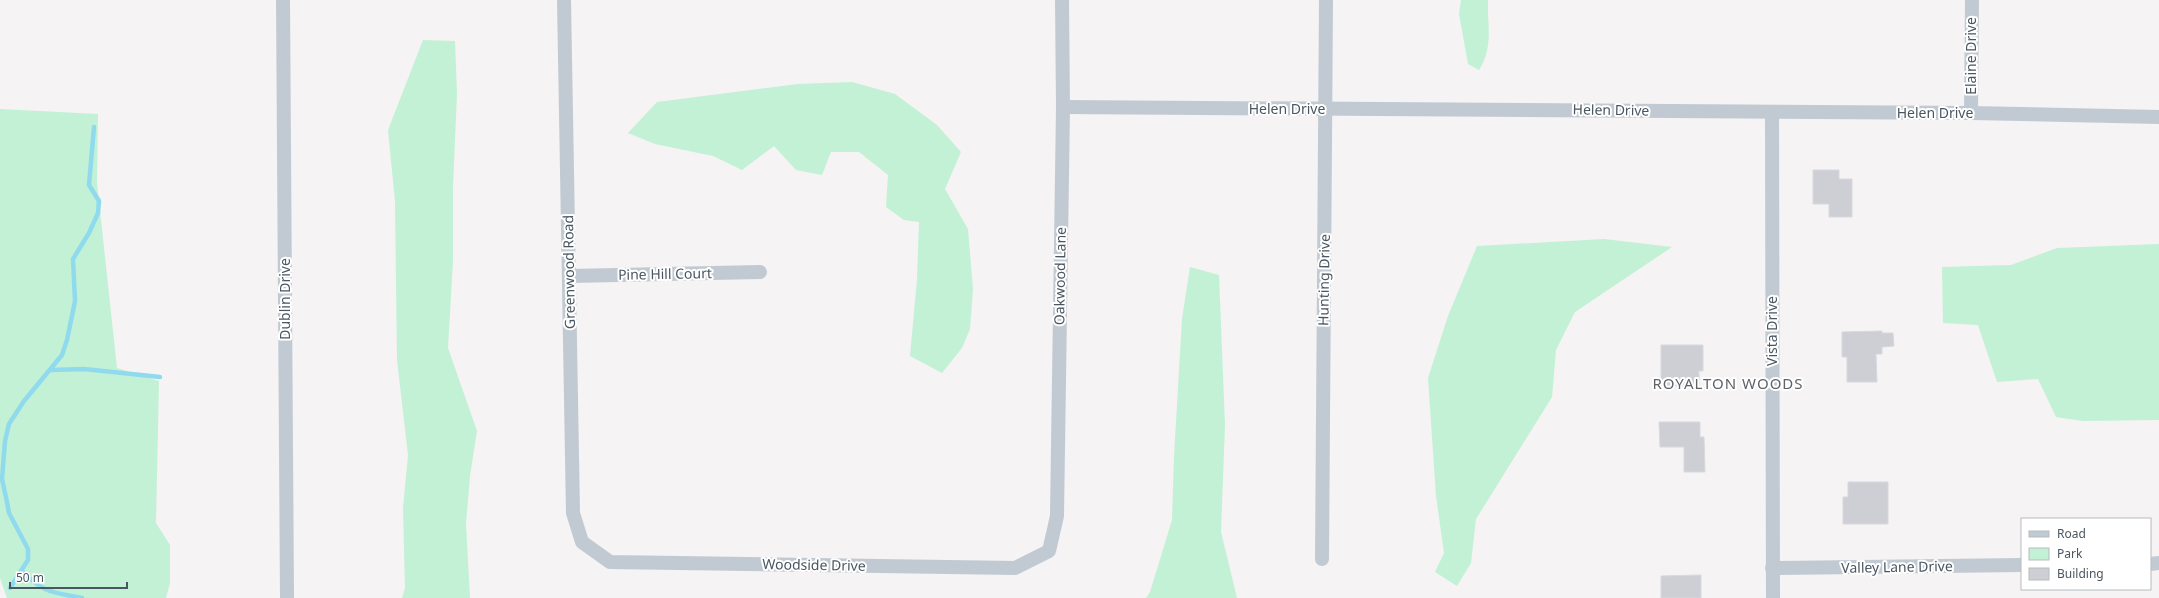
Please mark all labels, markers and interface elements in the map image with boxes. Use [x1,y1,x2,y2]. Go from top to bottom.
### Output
street label: Elaine Drive [1961,17,1980,95]
street label: Helen Drive [1249,99,1325,118]
street label: Helen Drive [1572,99,1650,120]
street label: Helen Drive [1897,103,1973,122]
street label: Greenwood Road [558,215,579,329]
street label: Oakwood Lane [1049,227,1070,325]
street label: Hunting Drive [1313,234,1334,326]
street label: Dublin Drive [275,258,294,340]
street label: Pine Hill Court [618,263,712,284]
street label: Vista Drive [1762,296,1781,366]
district label: ROYALTON WOODS [1652,373,1804,393]
legend [2021,518,2151,590]
text: Road [2057,525,2086,542]
text: Park [2057,545,2083,562]
street label: Woodside Drive [762,554,866,575]
street label: Valley Lane Drive [1841,556,1953,577]
scale bar [10,564,127,590]
text: Building [2057,565,2104,582]
text: 50 m [16,569,44,586]

